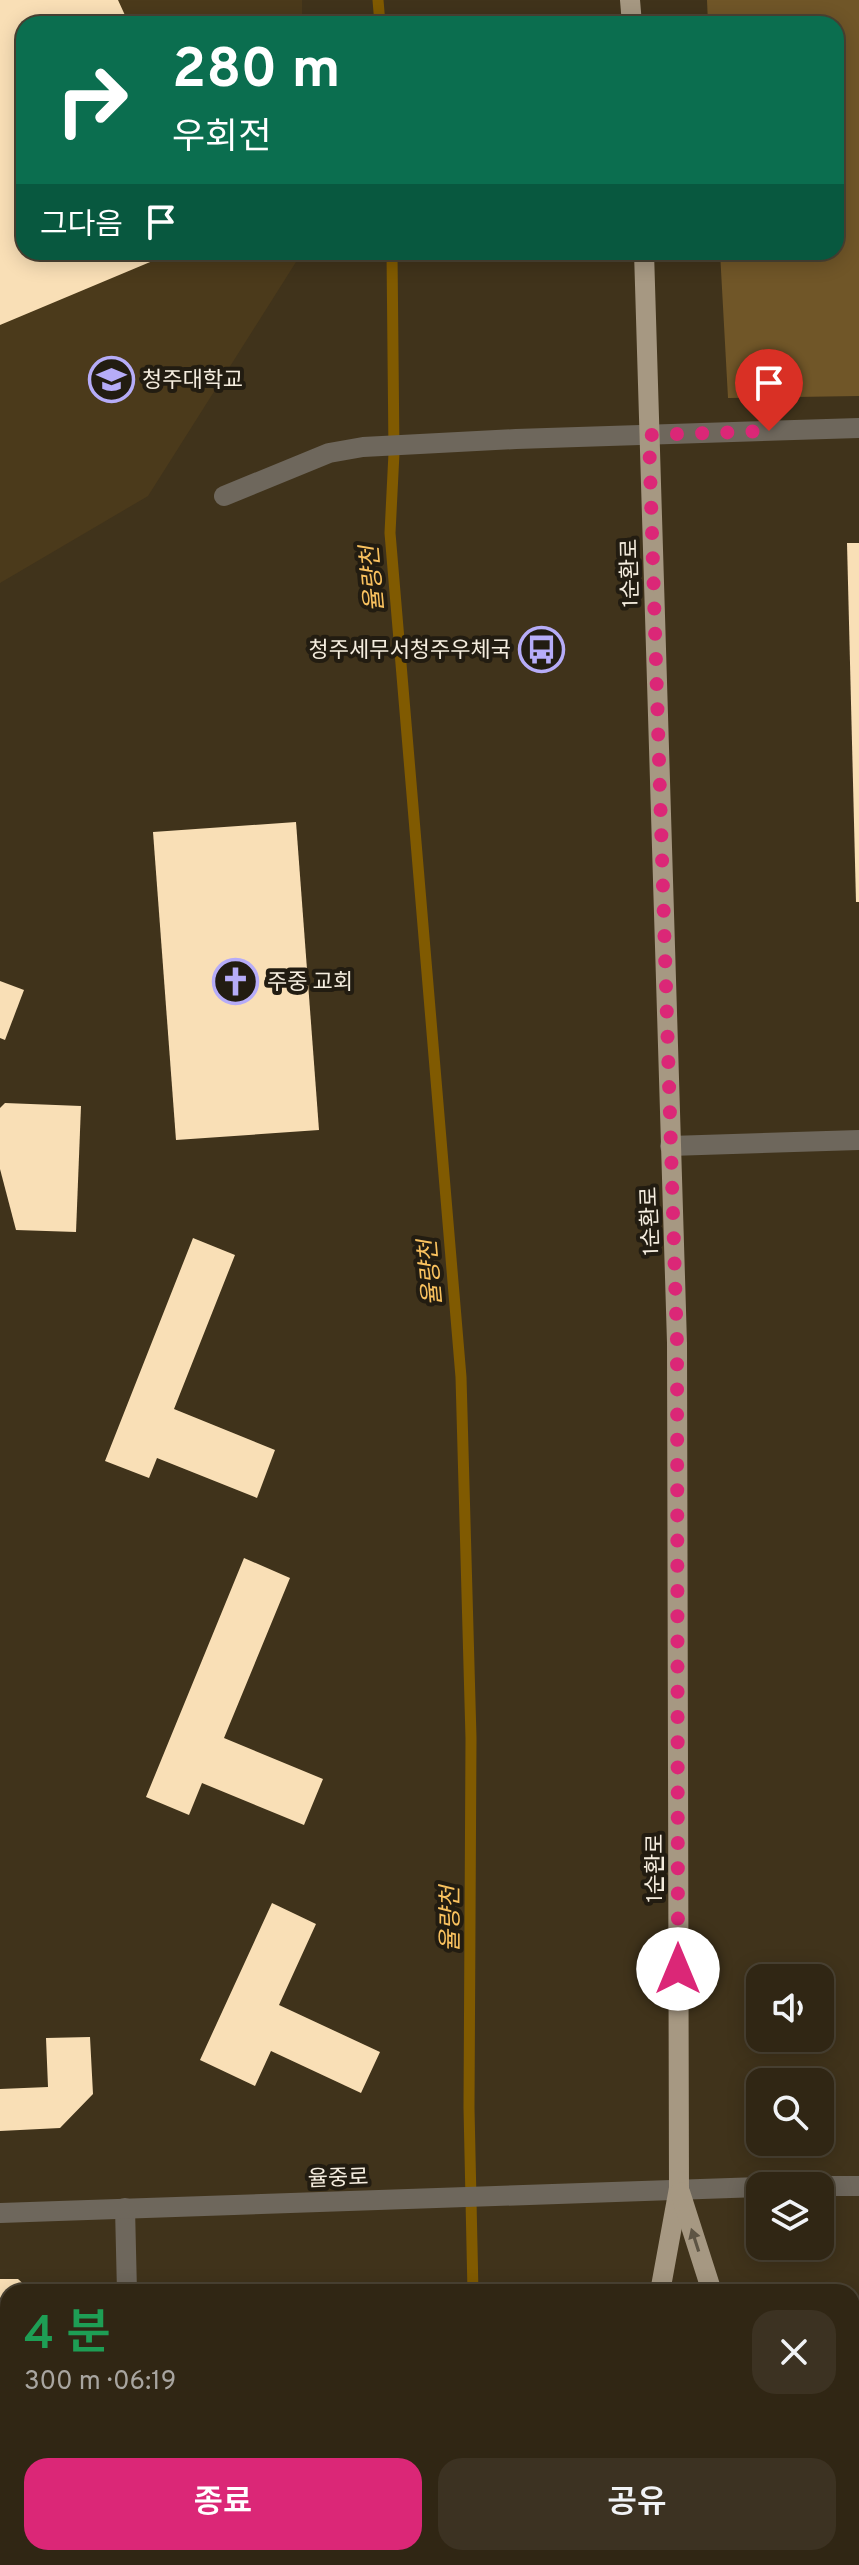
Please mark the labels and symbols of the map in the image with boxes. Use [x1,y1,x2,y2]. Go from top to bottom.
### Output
pin [735,349,803,431]
school or university icon: 청주대학교 [87,355,135,403]
place label: 청주대학교 [142,368,243,395]
street label: 1순환로 [617,538,646,608]
water label: 율량천 [356,542,392,613]
bus stop icon: 청주세무서청주우체국 [518,625,566,673]
place label: 청주세무서청주우체국 [309,638,511,665]
church icon: 주중 교회 [212,957,260,1005]
place label: 주중 교회 [267,970,353,997]
street label: 1순환로 [637,1186,666,1256]
water label: 율량천 [414,1236,450,1307]
street label: 1순환로 [643,1834,670,1902]
water label: 율량천 [437,1883,467,1952]
position arrow [636,1927,720,2011]
street label: 율중로 [307,2165,369,2194]
one-way arrow [689,2228,701,2252]

